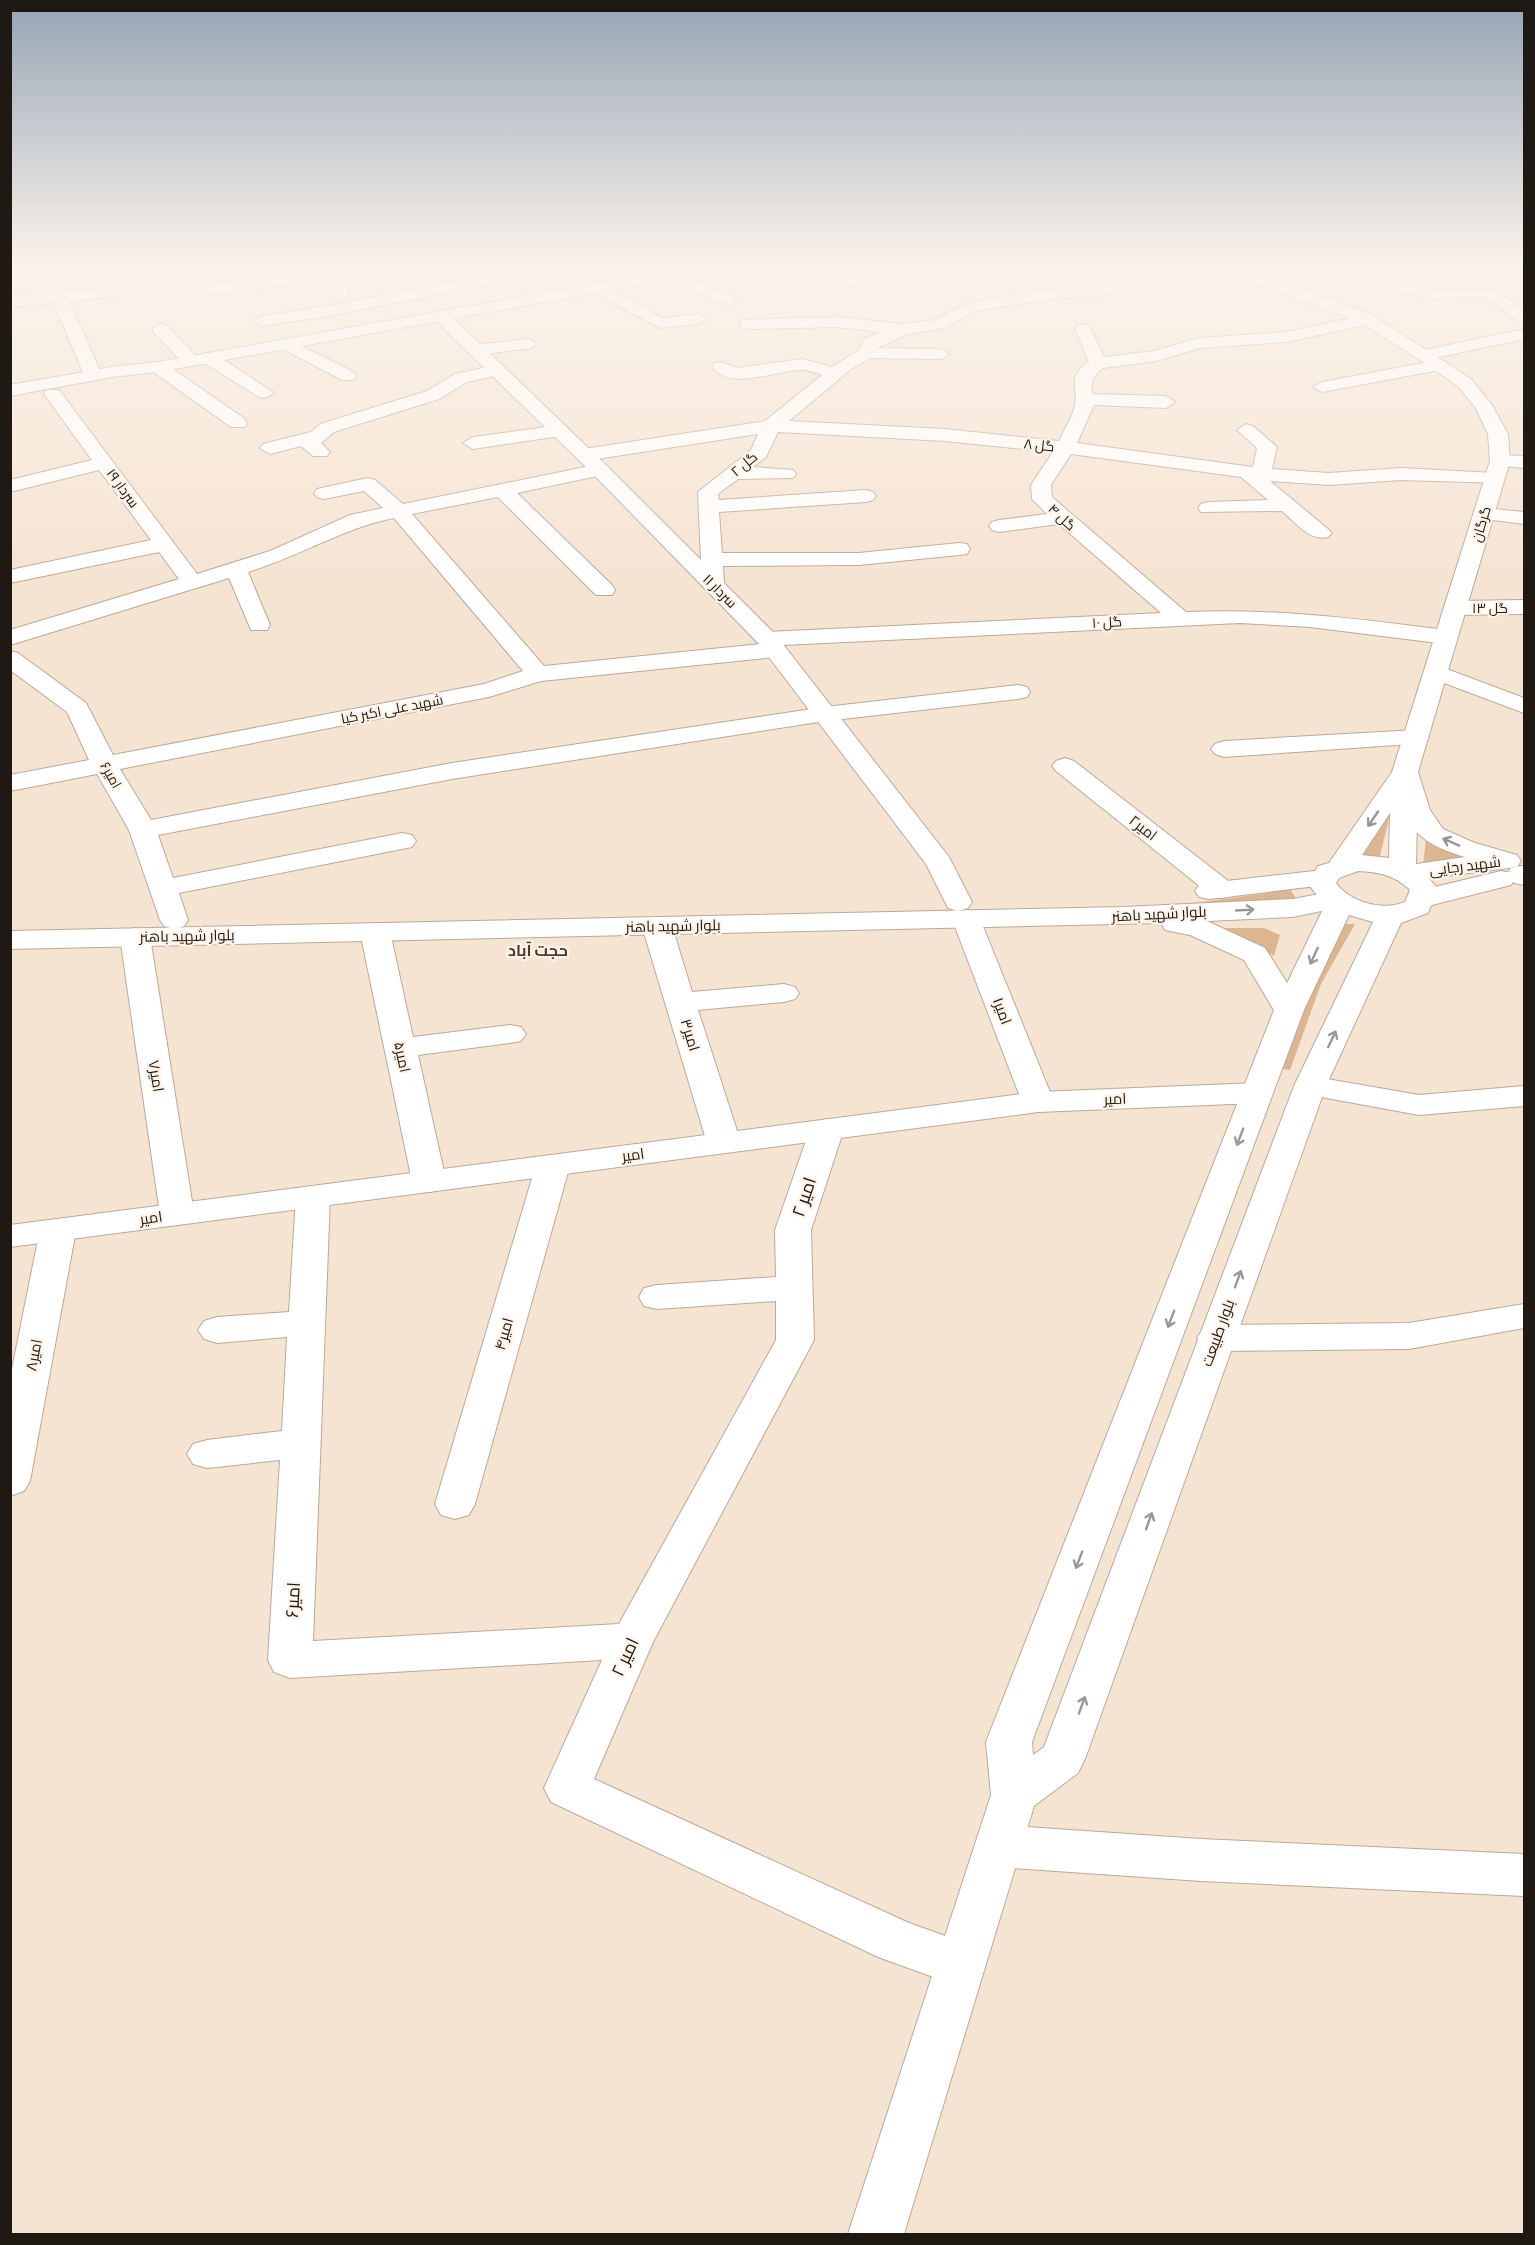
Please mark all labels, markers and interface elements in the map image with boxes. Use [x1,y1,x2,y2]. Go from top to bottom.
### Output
street label: گل ۸ [1023,434,1055,458]
street label: گل ۲ [727,448,762,482]
street label: سردار ۱۹ [101,465,143,512]
street label: گل ۴ [1043,500,1080,536]
street label: گرگان [1467,504,1497,545]
street label: سردار ۱۱ [698,570,741,613]
street label: گل ۱۳ [1472,599,1508,619]
street label: گل ۱۰ [1092,612,1122,634]
street label: شهید علی اکبر کیا [339,690,445,730]
street label: امیر۶ [95,758,126,793]
one-way arrow [1367,810,1379,826]
street label: امیر۲ [1124,811,1161,846]
one-way arrow [1443,836,1461,848]
street label: شهید رجایی [1428,852,1502,881]
street label: بلوار شهید باهنر [1110,902,1207,928]
one-way arrow [1234,905,1254,916]
street label: بلوار شهید باهنر [624,915,721,938]
street label: بلوار شهید باهنر [138,925,235,948]
district label: حجت آباد [508,940,568,962]
one-way arrow [1308,947,1320,965]
street label: امیر۱ [987,995,1016,1028]
street label: امیر۳ [675,1016,704,1054]
one-way arrow [1326,1031,1338,1049]
street label: امیر۵ [388,1040,415,1074]
street label: امیر۷ [143,1059,168,1094]
street label: امیر [1102,1089,1127,1110]
one-way arrow [1234,1127,1245,1145]
street label: امیر [620,1144,646,1167]
street label: امیر ۲ [786,1174,823,1220]
street label: امیر [137,1207,164,1231]
one-way arrow [1233,1270,1244,1289]
street label: بلوار طبیعت [1197,1297,1240,1370]
one-way arrow [1164,1309,1175,1328]
street label: امیر۴ [490,1316,519,1353]
street label: امیر۸ [21,1337,48,1373]
one-way arrow [1144,1513,1155,1531]
one-way arrow [1073,1550,1084,1569]
street label: امیر۶ [280,1582,307,1619]
street label: امیر ۲ [606,1634,645,1681]
one-way arrow [1077,1696,1088,1714]

